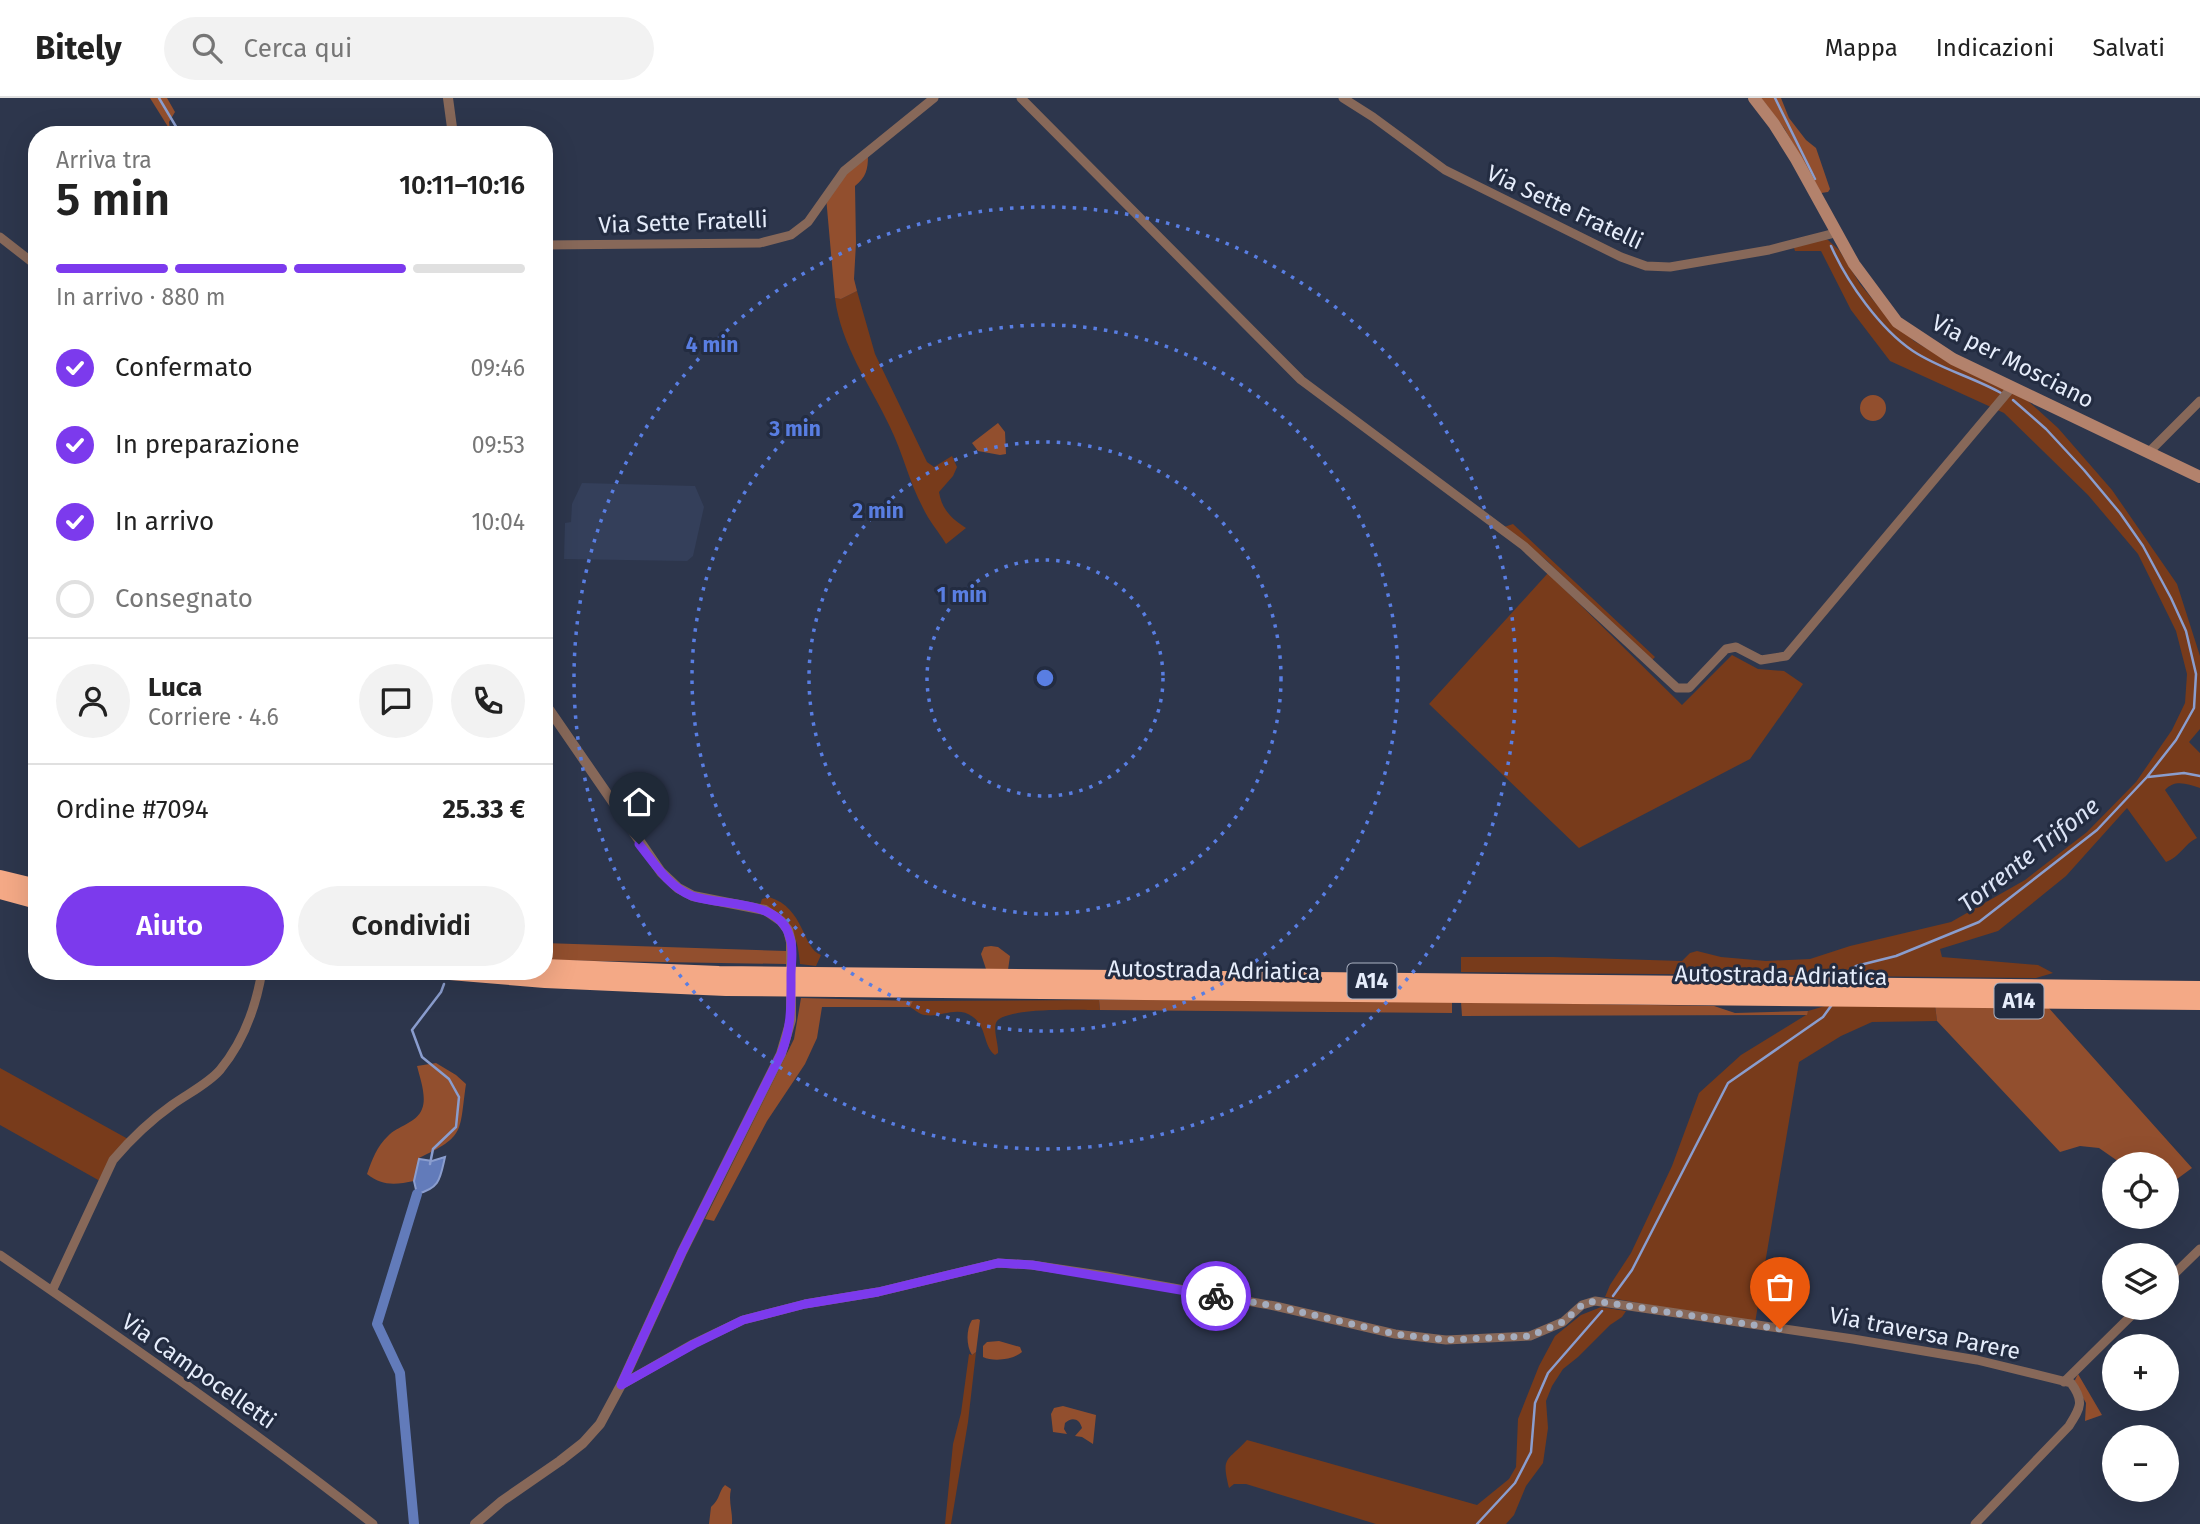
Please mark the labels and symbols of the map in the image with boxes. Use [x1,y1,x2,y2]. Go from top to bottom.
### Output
street label: Via Sette Fratelli [1482,159,1648,255]
street label: Via Sette Fratelli [598,205,768,239]
street label: Via per Mosciano [1927,308,2099,414]
text: 4 min [686,332,738,358]
text: 3 min [768,416,821,442]
text: 2 min [852,498,904,524]
text: 1 min [937,582,987,608]
centre of rings [1033,666,1057,690]
pin [609,772,669,844]
water label: Torrente Trifone [1953,791,2105,919]
street label: Autostrada Adriatica [1107,954,1321,986]
street label: Autostrada Adriatica [1674,959,1888,991]
road number: A14 [1348,964,1396,998]
road number: A14 [1994,984,2044,1018]
pin [1750,1257,1810,1329]
courier [1181,1261,1251,1331]
street label: Via traversa Parere [1827,1301,2023,1365]
street label: Via Campocelletti [116,1307,282,1435]

